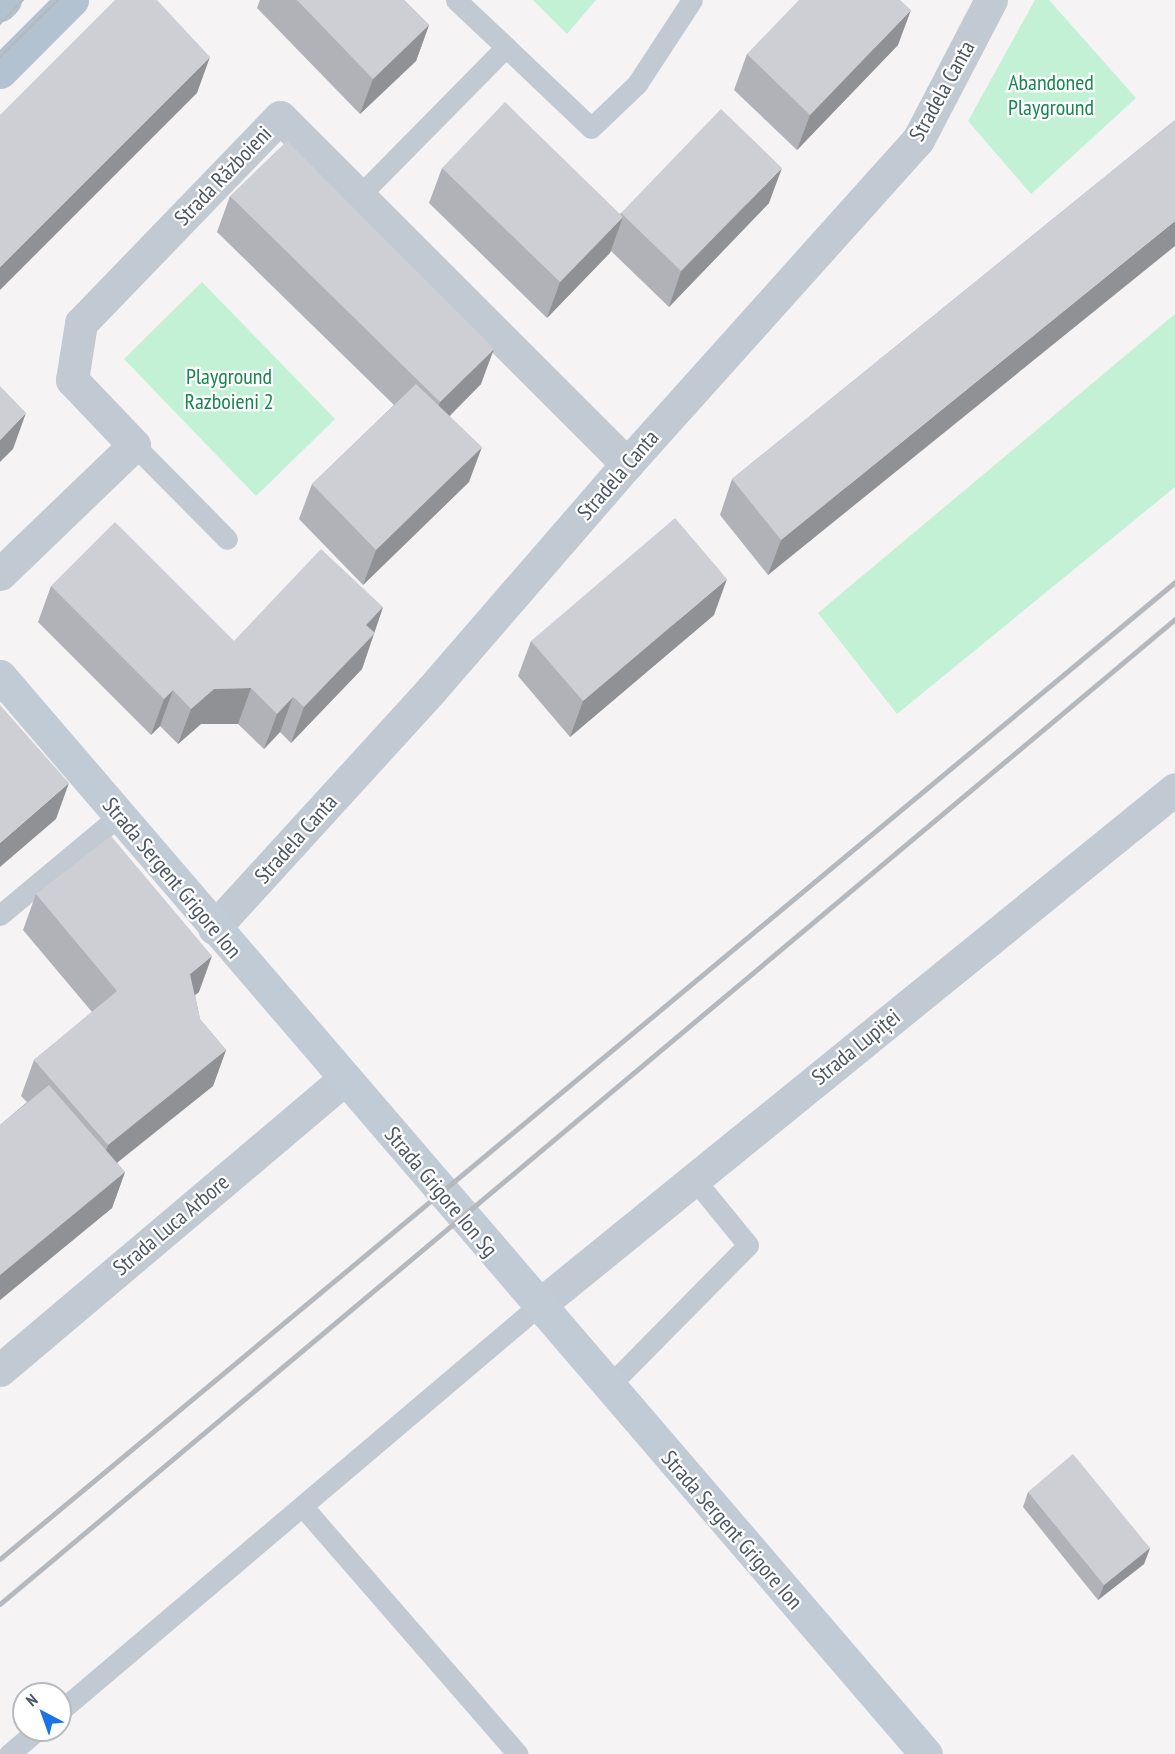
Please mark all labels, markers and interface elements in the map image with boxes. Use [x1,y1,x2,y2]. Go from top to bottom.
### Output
street label: Stradela Canta [904,36,980,146]
park label: Abandoned Playground [1008,69,1094,120]
street label: Strada Războieni [169,121,277,231]
park label: Playground Razboieni 2 [184,363,274,414]
street label: Stradela Canta [572,425,664,525]
street label: Stradela Canta [249,789,343,889]
street label: Strada Sergent Grigore Ion [97,792,247,964]
street label: Strada Lupiței [807,1003,905,1091]
street label: Strada Grigore Ion Sg [379,1122,503,1262]
street label: Strada Luca Arbore [108,1169,234,1281]
street label: Strada Sergent Grigore Ion [656,1445,808,1615]
north arrow [12,1682,72,1742]
text: N [22,1690,41,1710]

